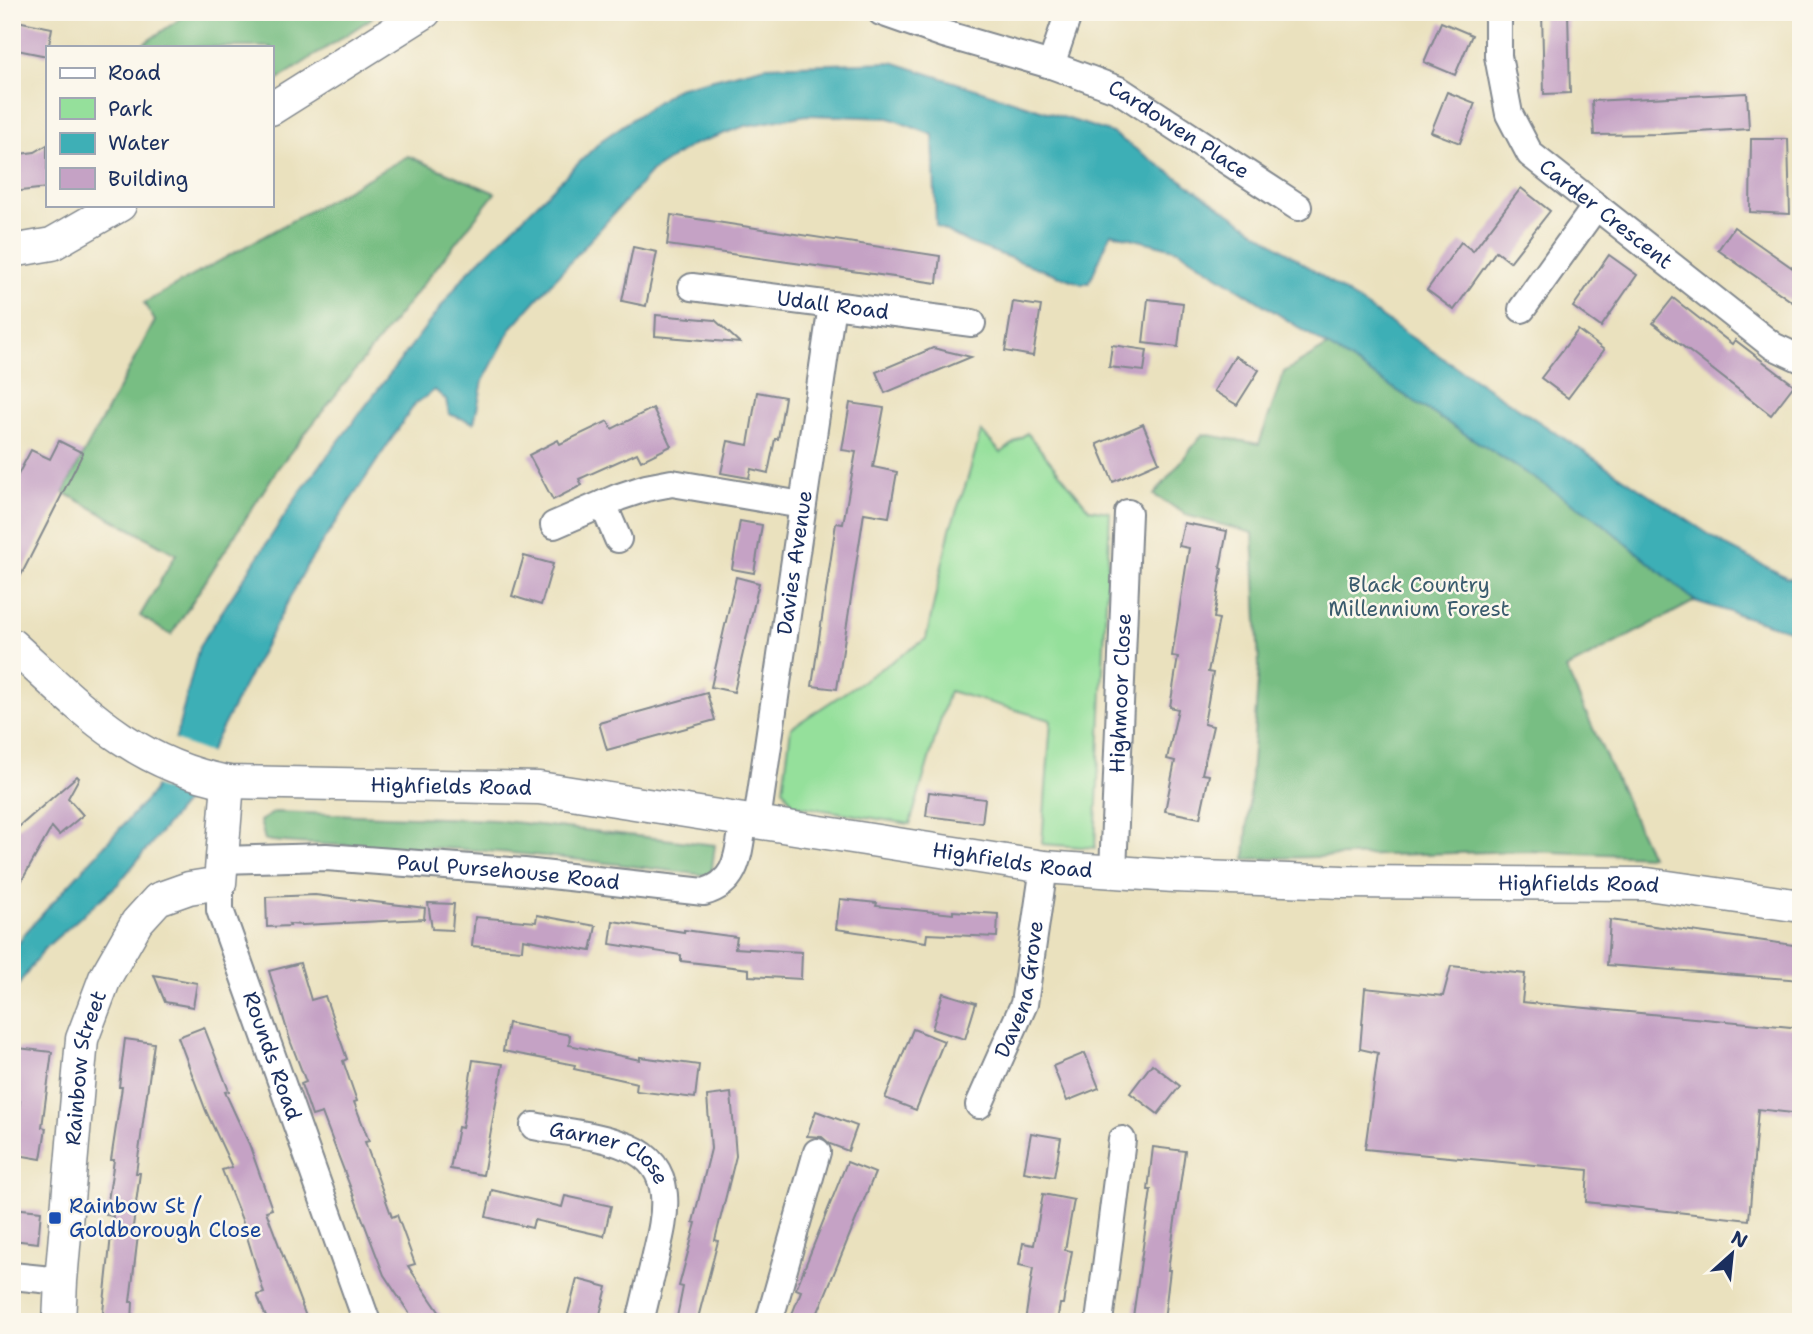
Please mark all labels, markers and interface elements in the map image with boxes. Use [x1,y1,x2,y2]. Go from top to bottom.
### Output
legend [46,46,273,206]
text: Road [108,59,161,87]
street label: Cardowen Place [1105,73,1255,185]
text: Park [108,95,153,123]
text: Water [108,129,170,157]
street label: Carder Crescent [1534,153,1678,275]
text: Building [108,165,188,193]
street label: Udall Road [775,284,891,326]
street label: Davies Avenue [770,489,819,637]
park label: Black Country Millennium Forest [1328,571,1510,623]
street label: Highmoor Close [1103,613,1138,774]
street label: Highfields Road [370,771,532,802]
street label: Highfields Road [930,836,1094,884]
street label: Paul Pursehouse Road [396,848,621,897]
street label: Highfields Road [1498,869,1661,900]
street label: Davena Grove [988,919,1050,1062]
street label: Rainbow Street [59,986,113,1147]
street label: Rounds Road [236,988,308,1124]
street label: Garner Close [547,1115,675,1188]
place label: Rainbow St / Goldborough Close [69,1192,262,1244]
marker: Rainbow St / Goldborough Close [47,1210,63,1226]
north arrow [1698,1218,1768,1288]
text: N [1727,1225,1752,1254]

